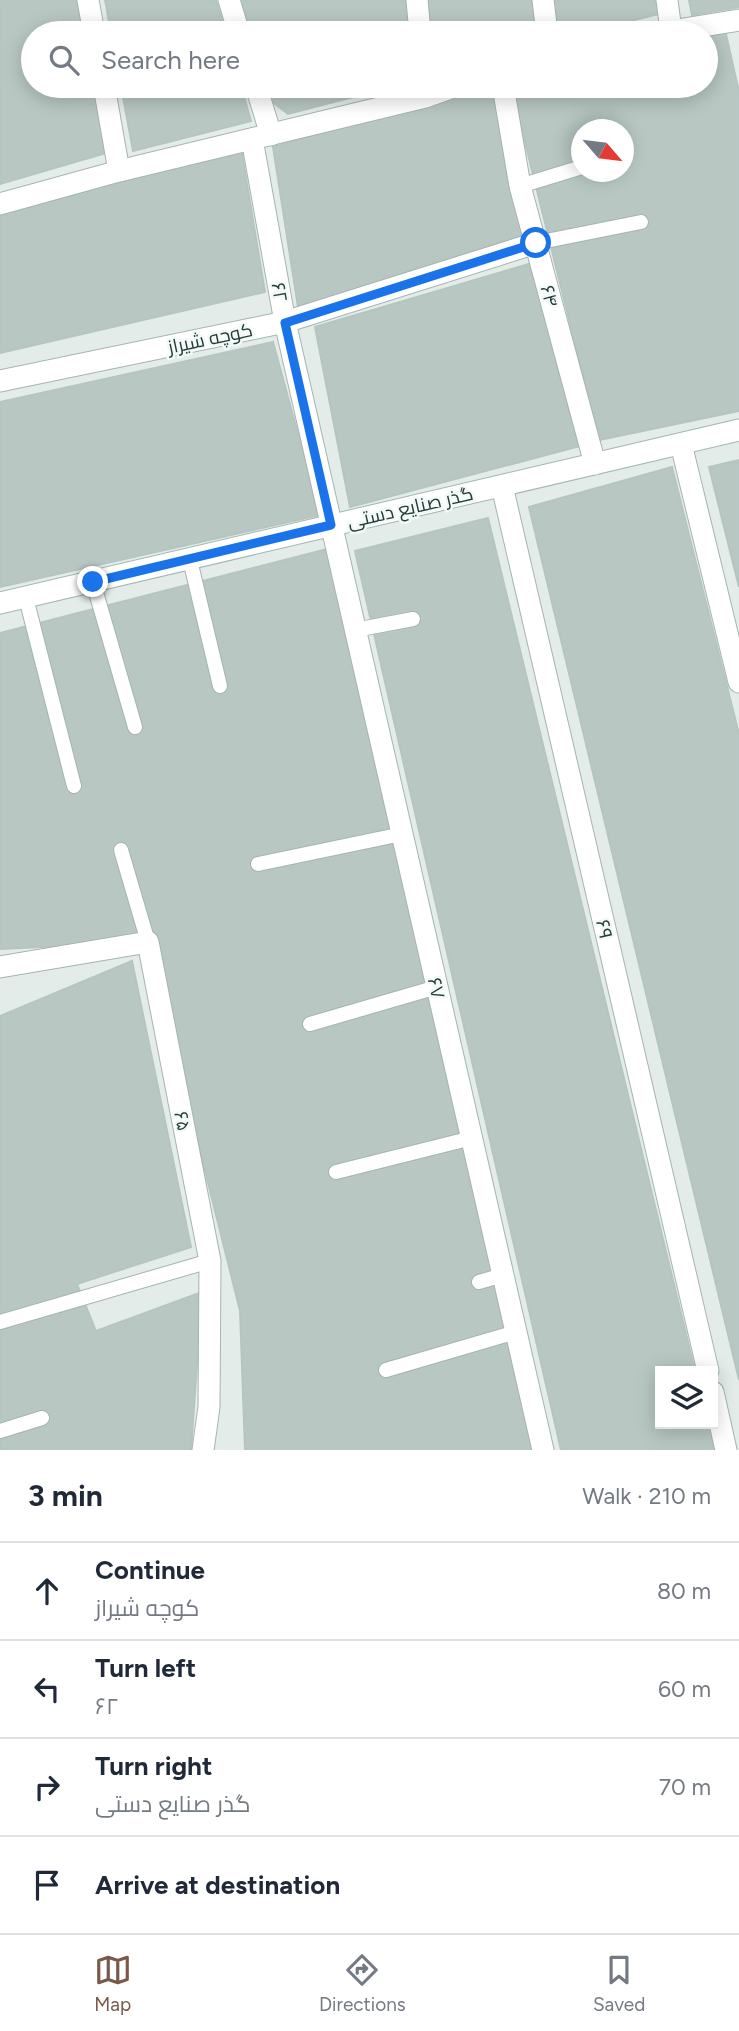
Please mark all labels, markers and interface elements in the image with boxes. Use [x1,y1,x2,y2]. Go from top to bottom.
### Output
search box [21,21,718,98]
icon: search [45,41,83,79]
text: Search here [101,44,240,76]
north arrow [571,119,634,182]
route start [520,227,551,258]
street label: ۶۲ [267,281,292,303]
street label: ۶۴ [536,283,563,310]
street label: کوچه شیراز [165,318,255,360]
street label: گذر صنایع دستی [345,482,476,535]
route end [77,566,108,597]
street label: ۶۹ [591,917,618,941]
street label: ۶۷ [423,975,450,1001]
street label: ۶۵ [169,1109,196,1133]
map controls [655,1366,718,1429]
button: layers [655,1366,718,1429]
text: 3 min [28,1477,103,1514]
text: Walk · 210 m [582,1482,711,1510]
text: Continue [95,1554,205,1586]
icon: ahead [28,1572,66,1610]
text: 80 m [657,1577,711,1605]
text: کوچه شیراز [95,1594,199,1622]
text: Turn left [95,1652,196,1684]
icon: left [28,1670,66,1708]
text: 60 m [658,1675,711,1703]
text: ۶۲ [95,1692,118,1720]
text: Turn right [95,1750,212,1782]
icon: right [28,1768,66,1806]
text: 70 m [659,1773,711,1801]
text: گذر صنایع دستی [95,1790,251,1818]
icon: arrive [28,1866,66,1904]
text: Arrive at destination [95,1869,340,1901]
tab: Map [94,1951,132,2016]
tab: Directions [319,1951,406,2016]
tab: Saved [593,1951,645,2016]

